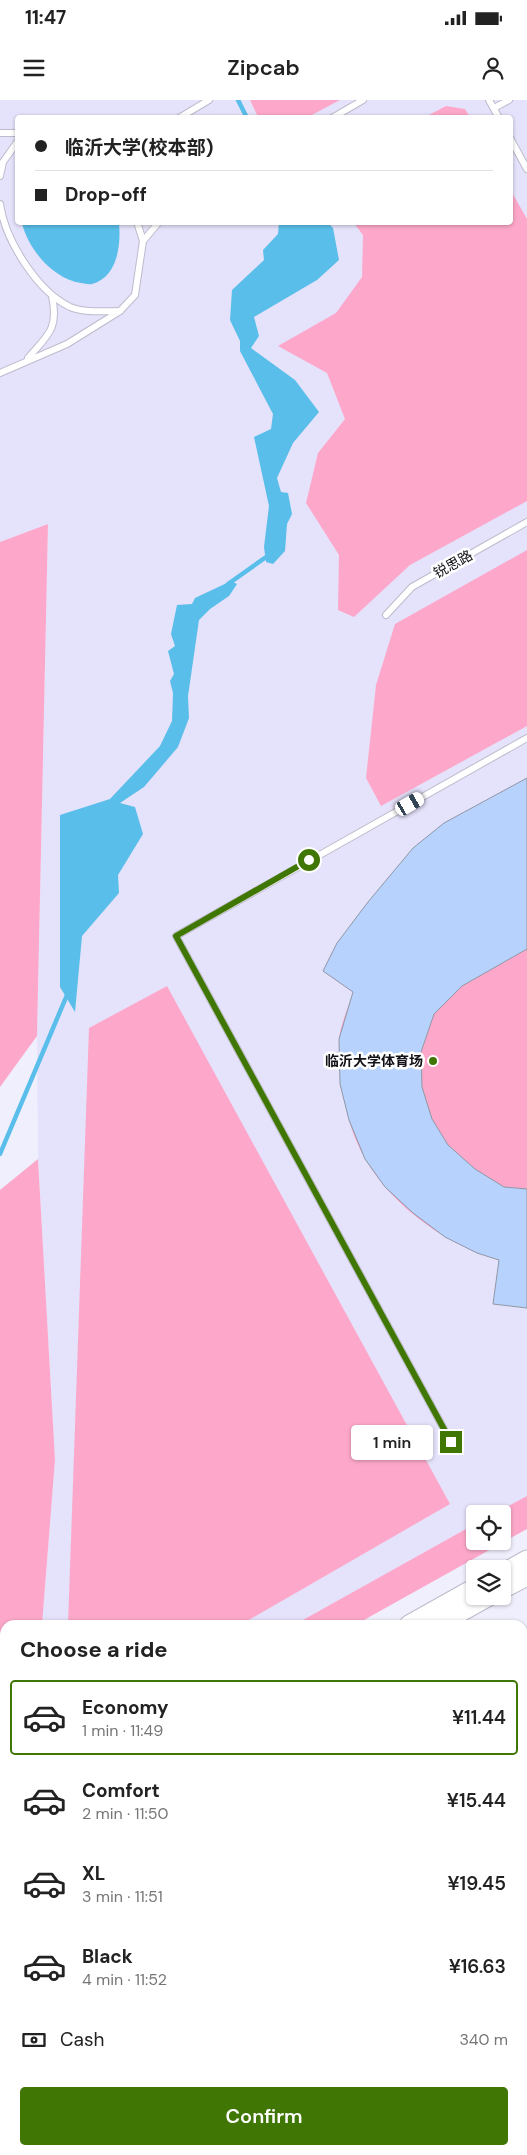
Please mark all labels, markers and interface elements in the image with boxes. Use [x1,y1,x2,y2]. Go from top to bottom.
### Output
text: 11:47 [25,5,66,30]
text: Zipcab [227,53,300,82]
icon: menu [20,54,48,82]
icon: person [479,54,507,82]
text: 临沂大学(校本部) [65,135,213,160]
text: Drop-off [65,182,147,207]
street label: 锐思路 [430,546,476,582]
car [393,790,426,818]
route start [298,849,320,871]
place label: 临沂大学体育场 [325,1052,423,1070]
marker: 临沂大学体育场 [427,1055,439,1067]
callout: 1 min [351,1424,434,1460]
route end [440,1431,462,1453]
text: 1 min [373,1432,411,1453]
map controls [466,1505,511,1605]
button: locate [466,1505,511,1550]
button: layers [466,1560,511,1605]
text: Choose a ride [20,1635,168,1664]
icon: car [22,1695,67,1740]
text: Economy [82,1695,169,1720]
text: ¥11.44 [452,1705,506,1730]
text: 1 min · 11:49 [82,1720,163,1741]
icon: car [22,1778,67,1823]
text: Comfort [82,1778,160,1803]
text: ¥15.44 [447,1788,506,1813]
text: 2 min · 11:50 [82,1803,168,1824]
icon: car [22,1861,67,1906]
text: XL [82,1861,105,1886]
text: ¥19.45 [447,1871,506,1896]
text: 3 min · 11:51 [82,1886,163,1907]
icon: car [22,1944,67,1989]
text: Black [82,1944,133,1969]
text: ¥16.63 [449,1954,506,1979]
text: 4 min · 11:52 [82,1969,167,1990]
icon: cash [20,2026,48,2054]
text: Cash [60,2027,104,2052]
text: 340 m [459,2029,508,2050]
button: Confirm [20,2087,508,2145]

